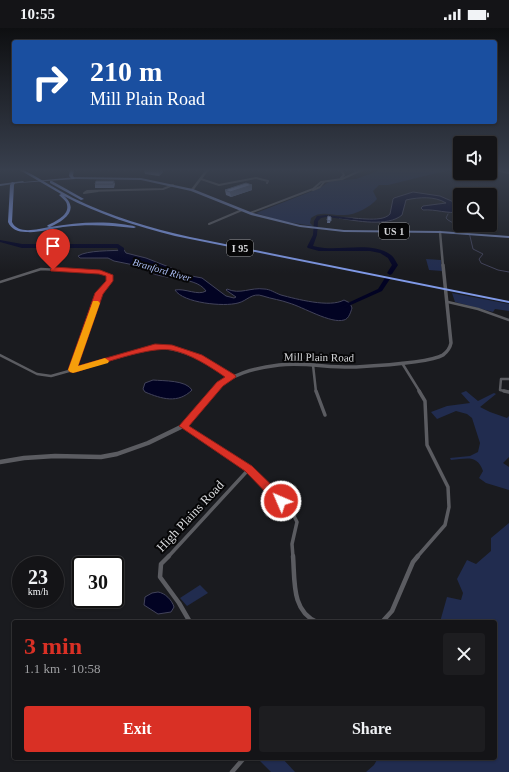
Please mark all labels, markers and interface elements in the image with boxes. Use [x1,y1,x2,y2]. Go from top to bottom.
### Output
text: 10:55 [20,6,55,22]
icon: right [24,56,76,108]
text: 210 m [90,56,162,87]
text: Mill Plain Road [90,89,205,109]
map controls [453,136,497,232]
button: sound [453,136,497,180]
button: search [453,188,497,232]
road number: US 1 [379,223,409,239]
pin [36,229,70,270]
icon: arrive [42,235,64,257]
road number: I 95 [227,240,253,256]
water label: Branford River [131,256,193,284]
street label: Mill Plain Road [284,350,355,364]
street label: High Plains Road [153,477,227,555]
position arrow [260,480,302,522]
speed limit sign: 30 [72,556,124,608]
text: 23 [28,566,48,588]
text: km/h [28,586,48,597]
text: 3 min [24,633,82,659]
button: close [443,633,485,675]
text: 1.1 km · 10:58 [24,661,101,676]
button: Exit [24,706,251,752]
button: Share [259,706,485,752]

